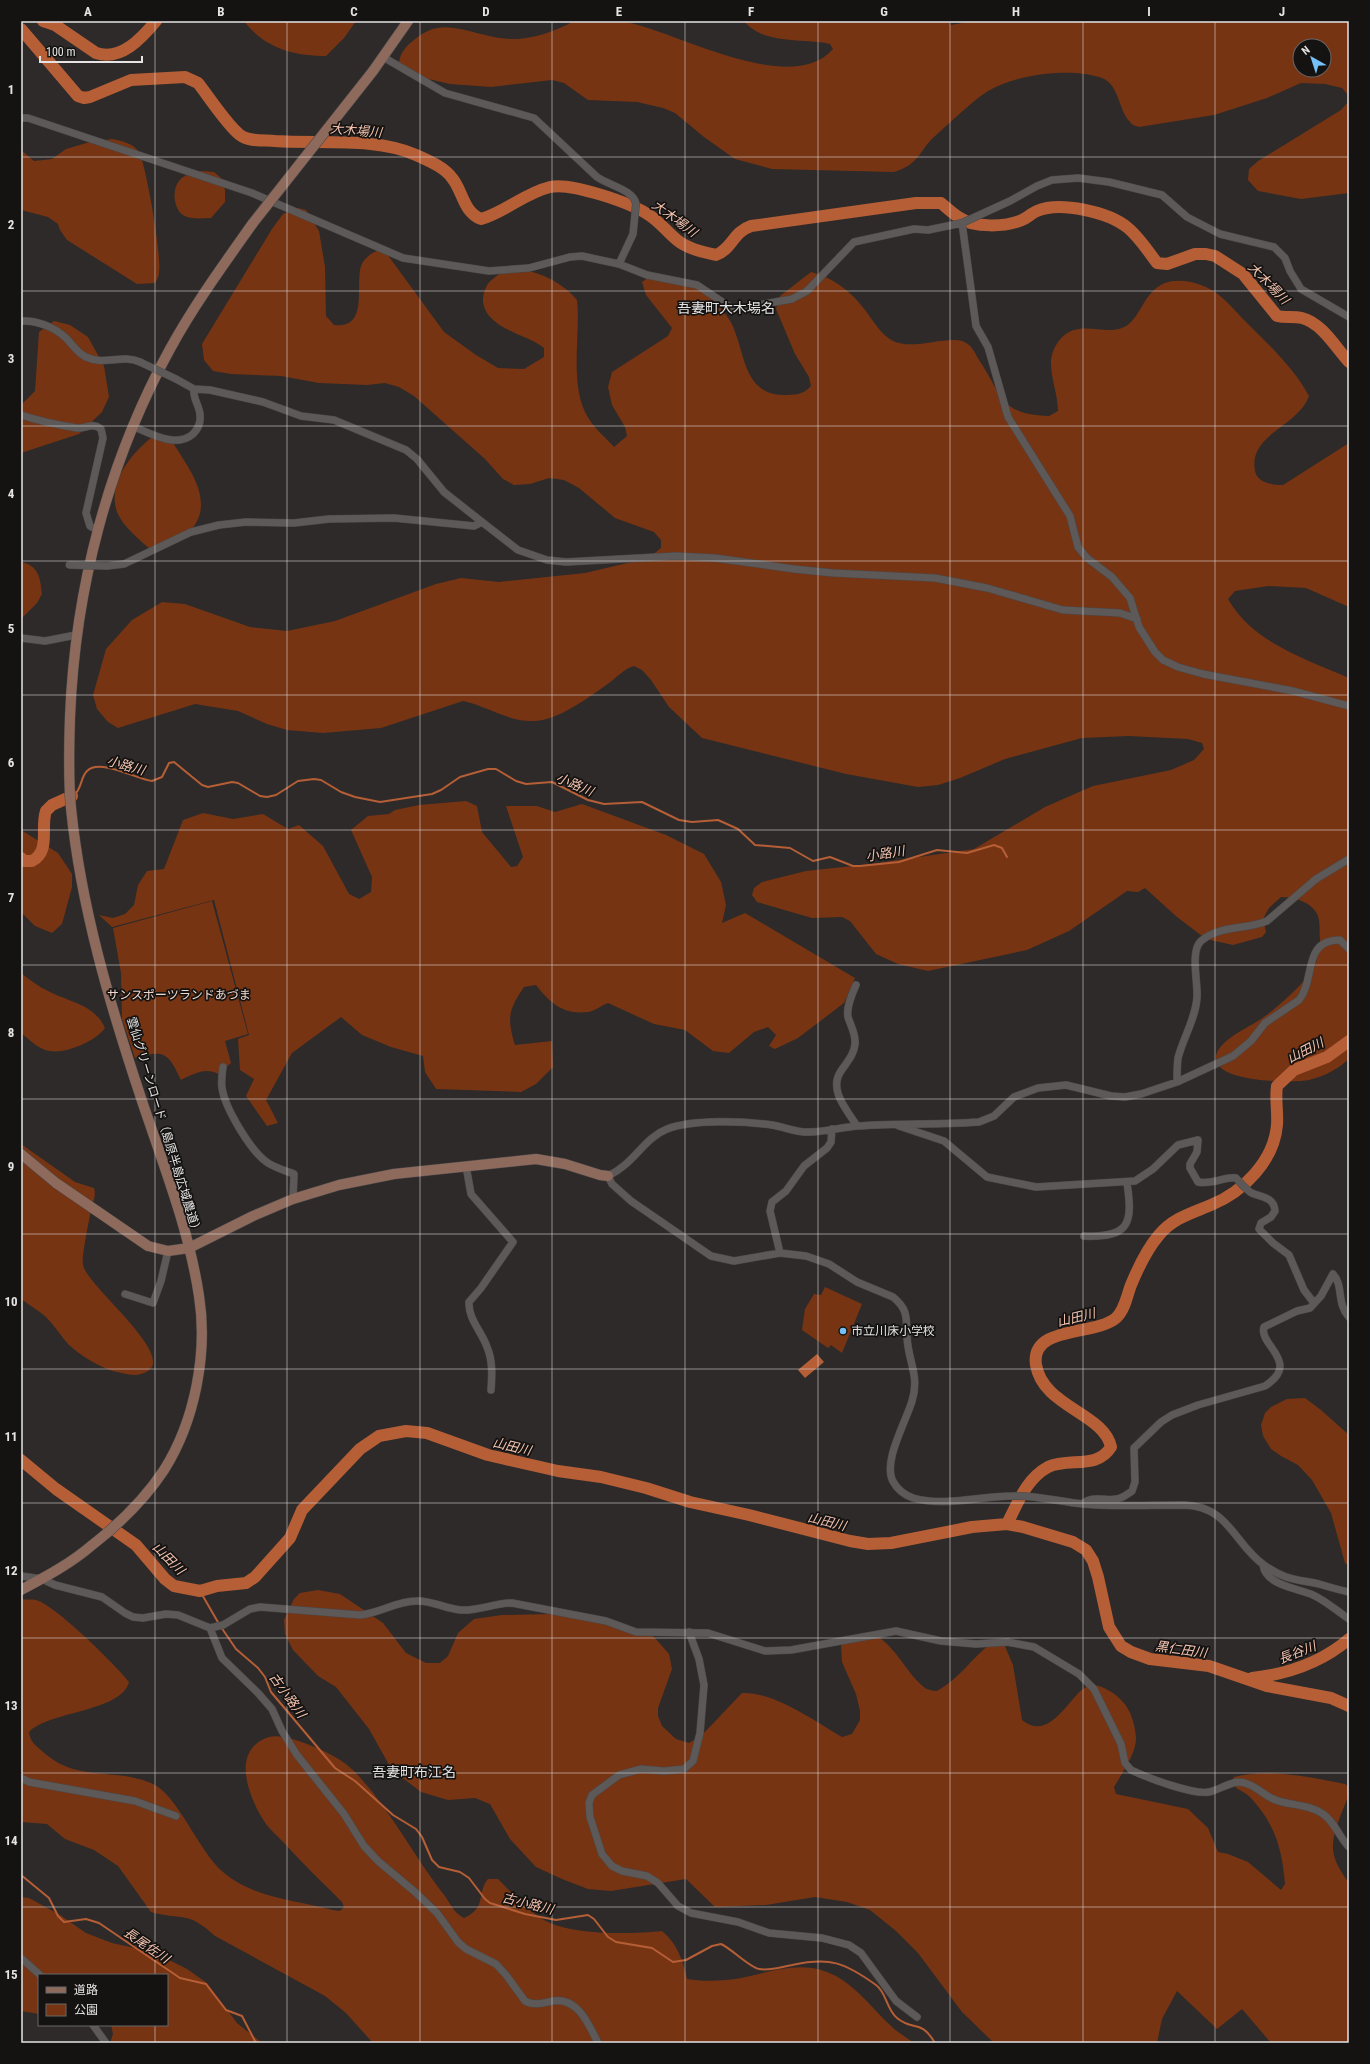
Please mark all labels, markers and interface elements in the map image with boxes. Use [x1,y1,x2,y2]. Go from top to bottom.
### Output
text: A [84,4,92,19]
text: B [217,4,225,19]
text: C [350,4,358,19]
text: D [482,4,490,19]
text: E [616,4,623,19]
text: F [748,4,754,19]
text: G [880,4,888,19]
text: H [1012,4,1020,19]
text: I [1147,4,1151,19]
text: J [1279,4,1285,19]
scale bar [40,38,142,64]
north arrow [1292,38,1332,78]
text: N [1299,43,1313,58]
text: 100 m [46,45,76,59]
text: 1 [8,82,14,97]
water label: 大木場川 [329,121,384,140]
water label: 大木場川 [649,197,702,241]
text: 2 [8,217,15,232]
water label: 大木場川 [1245,259,1293,309]
district label: 吾妻町大木場名 [677,300,775,316]
text: 3 [8,351,14,366]
text: 4 [8,486,15,501]
text: 5 [8,621,15,636]
water label: 小路川 [105,753,149,779]
text: 6 [8,755,15,770]
water label: 小路川 [554,770,598,800]
water label: 小路川 [865,843,907,864]
text: 7 [8,890,15,905]
park label: サンスポーツランドあづま [107,988,251,1002]
street label: 雲仙グリーンロード（島原半島広域農道） [124,1015,204,1237]
text: 8 [8,1025,14,1040]
water label: 山田川 [1284,1034,1328,1066]
text: 9 [8,1159,14,1174]
text: 10 [4,1294,18,1309]
water label: 山田川 [1055,1305,1099,1329]
place label: 市立川床小学校 [851,1324,935,1338]
marker: 市立川床小学校 [838,1326,848,1336]
text: 11 [4,1429,18,1444]
water label: 山田川 [491,1435,535,1459]
water label: 山田川 [806,1509,850,1534]
water label: 山田川 [150,1539,189,1579]
text: 12 [4,1563,18,1578]
water label: 黒仁田川 [1154,1638,1210,1661]
water label: 長谷川 [1276,1638,1320,1666]
water label: 古小路川 [266,1670,310,1722]
text: 13 [4,1698,18,1713]
district label: 吾妻町布江名 [372,1764,456,1780]
text: 14 [4,1833,18,1848]
water label: 古小路川 [501,1890,557,1918]
water label: 長尾佐川 [121,1925,174,1967]
text: 15 [4,1967,18,1982]
legend [38,1974,168,2026]
text: 道路 [74,1983,98,1997]
text: 公園 [74,2003,98,2017]

